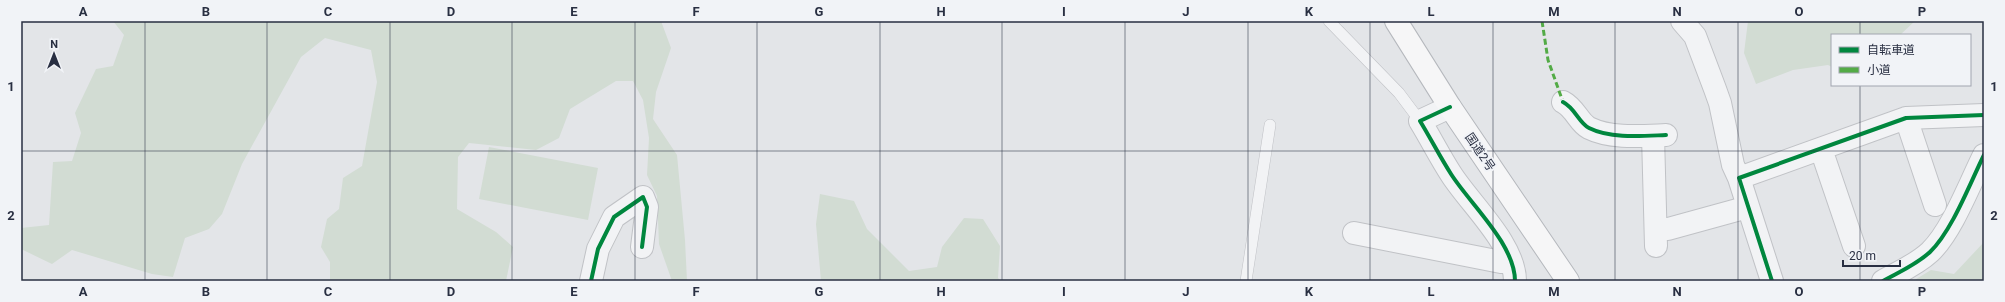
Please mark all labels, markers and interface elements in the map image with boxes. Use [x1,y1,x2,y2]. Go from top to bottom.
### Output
text: A [79,4,88,19]
text: B [202,4,210,19]
text: C [324,4,333,19]
text: D [447,4,455,19]
text: E [570,4,578,19]
text: F [692,4,700,19]
text: G [815,4,824,19]
text: H [936,4,946,19]
text: I [1062,4,1066,19]
text: J [1182,4,1190,19]
text: K [1305,4,1314,19]
text: L [1427,4,1435,19]
text: M [1548,4,1560,19]
text: N [1672,4,1682,19]
text: O [1795,4,1804,19]
text: P [1918,4,1926,19]
north arrow [34,34,74,74]
legend [1831,34,1971,86]
text: N [50,38,58,51]
text: 自転車道 [1867,43,1915,57]
text: 小道 [1867,63,1891,77]
text: 1 [7,79,15,94]
text: 1 [1990,79,1998,94]
street label: 国道2号 [1462,130,1498,174]
text: 2 [7,208,15,223]
text: 2 [1990,208,1998,223]
scale bar [1843,242,1900,268]
text: 20 m [1849,249,1876,263]
text: A [79,284,88,299]
text: B [202,284,210,299]
text: C [324,284,333,299]
text: D [447,284,455,299]
text: E [570,284,578,299]
text: F [692,284,700,299]
text: G [815,284,824,299]
text: H [936,284,946,299]
text: I [1062,284,1066,299]
text: J [1182,284,1190,299]
text: K [1305,284,1314,299]
text: L [1427,284,1435,299]
text: M [1548,284,1560,299]
text: N [1672,284,1682,299]
text: O [1795,284,1804,299]
text: P [1918,284,1926,299]

